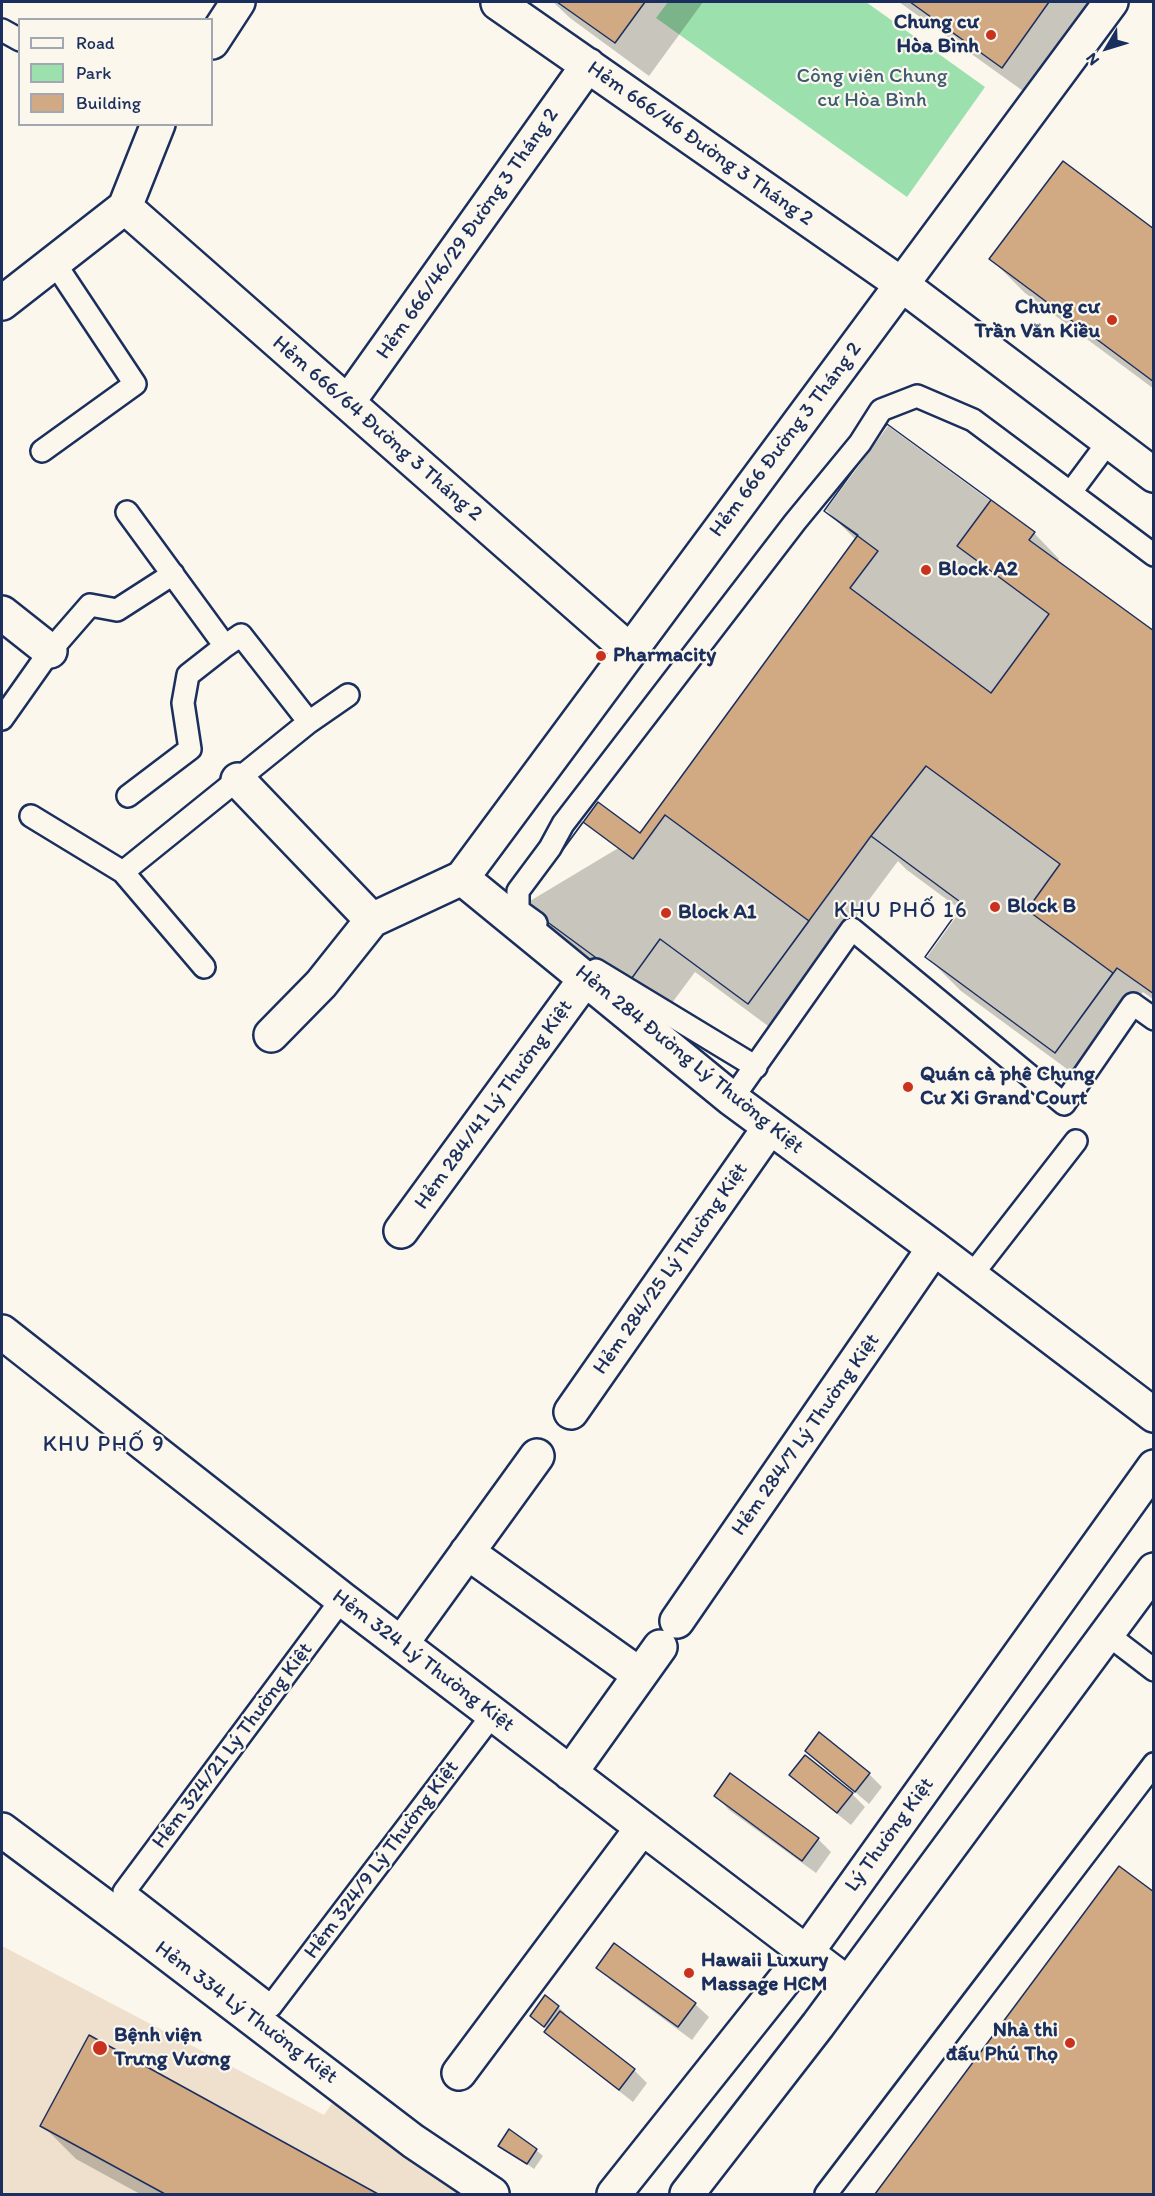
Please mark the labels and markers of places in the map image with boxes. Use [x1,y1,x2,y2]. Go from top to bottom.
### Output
place label: Chung cư Hòa Bình [894,10,979,60]
marker: Chung cư Hòa Bình [984,28,998,42]
place label: Chung cư Trần Văn Kiều [974,295,1100,345]
marker: Chung cư Trần Văn Kiều [1105,313,1119,327]
place label: Block A2 [938,557,1018,583]
marker: Block A2 [919,563,933,577]
place label: Pharmacity [613,643,716,669]
marker: Pharmacity [594,649,608,663]
place label: Block B [1007,894,1076,920]
place label: Block A1 [678,900,757,926]
marker: Block B [988,900,1002,914]
marker: Block A1 [659,906,673,920]
place label: Quán cà phê Chung Cư Xi Grand Court [920,1062,1095,1112]
marker: Quán cà phê Chung Cư Xi Grand Court [901,1080,915,1094]
place label: Hawaii Luxury Massage HCM [701,1948,828,1998]
marker: Hawaii Luxury Massage HCM [682,1966,696,1980]
place label: Nhà thi đấu Phú Thọ [946,2018,1058,2068]
place label: Bệnh viện Trưng Vương [114,2023,230,2073]
marker: Nhà thi đấu Phú Thọ [1063,2036,1077,2050]
marker: Bệnh viện Trưng Vương [91,2039,109,2057]

